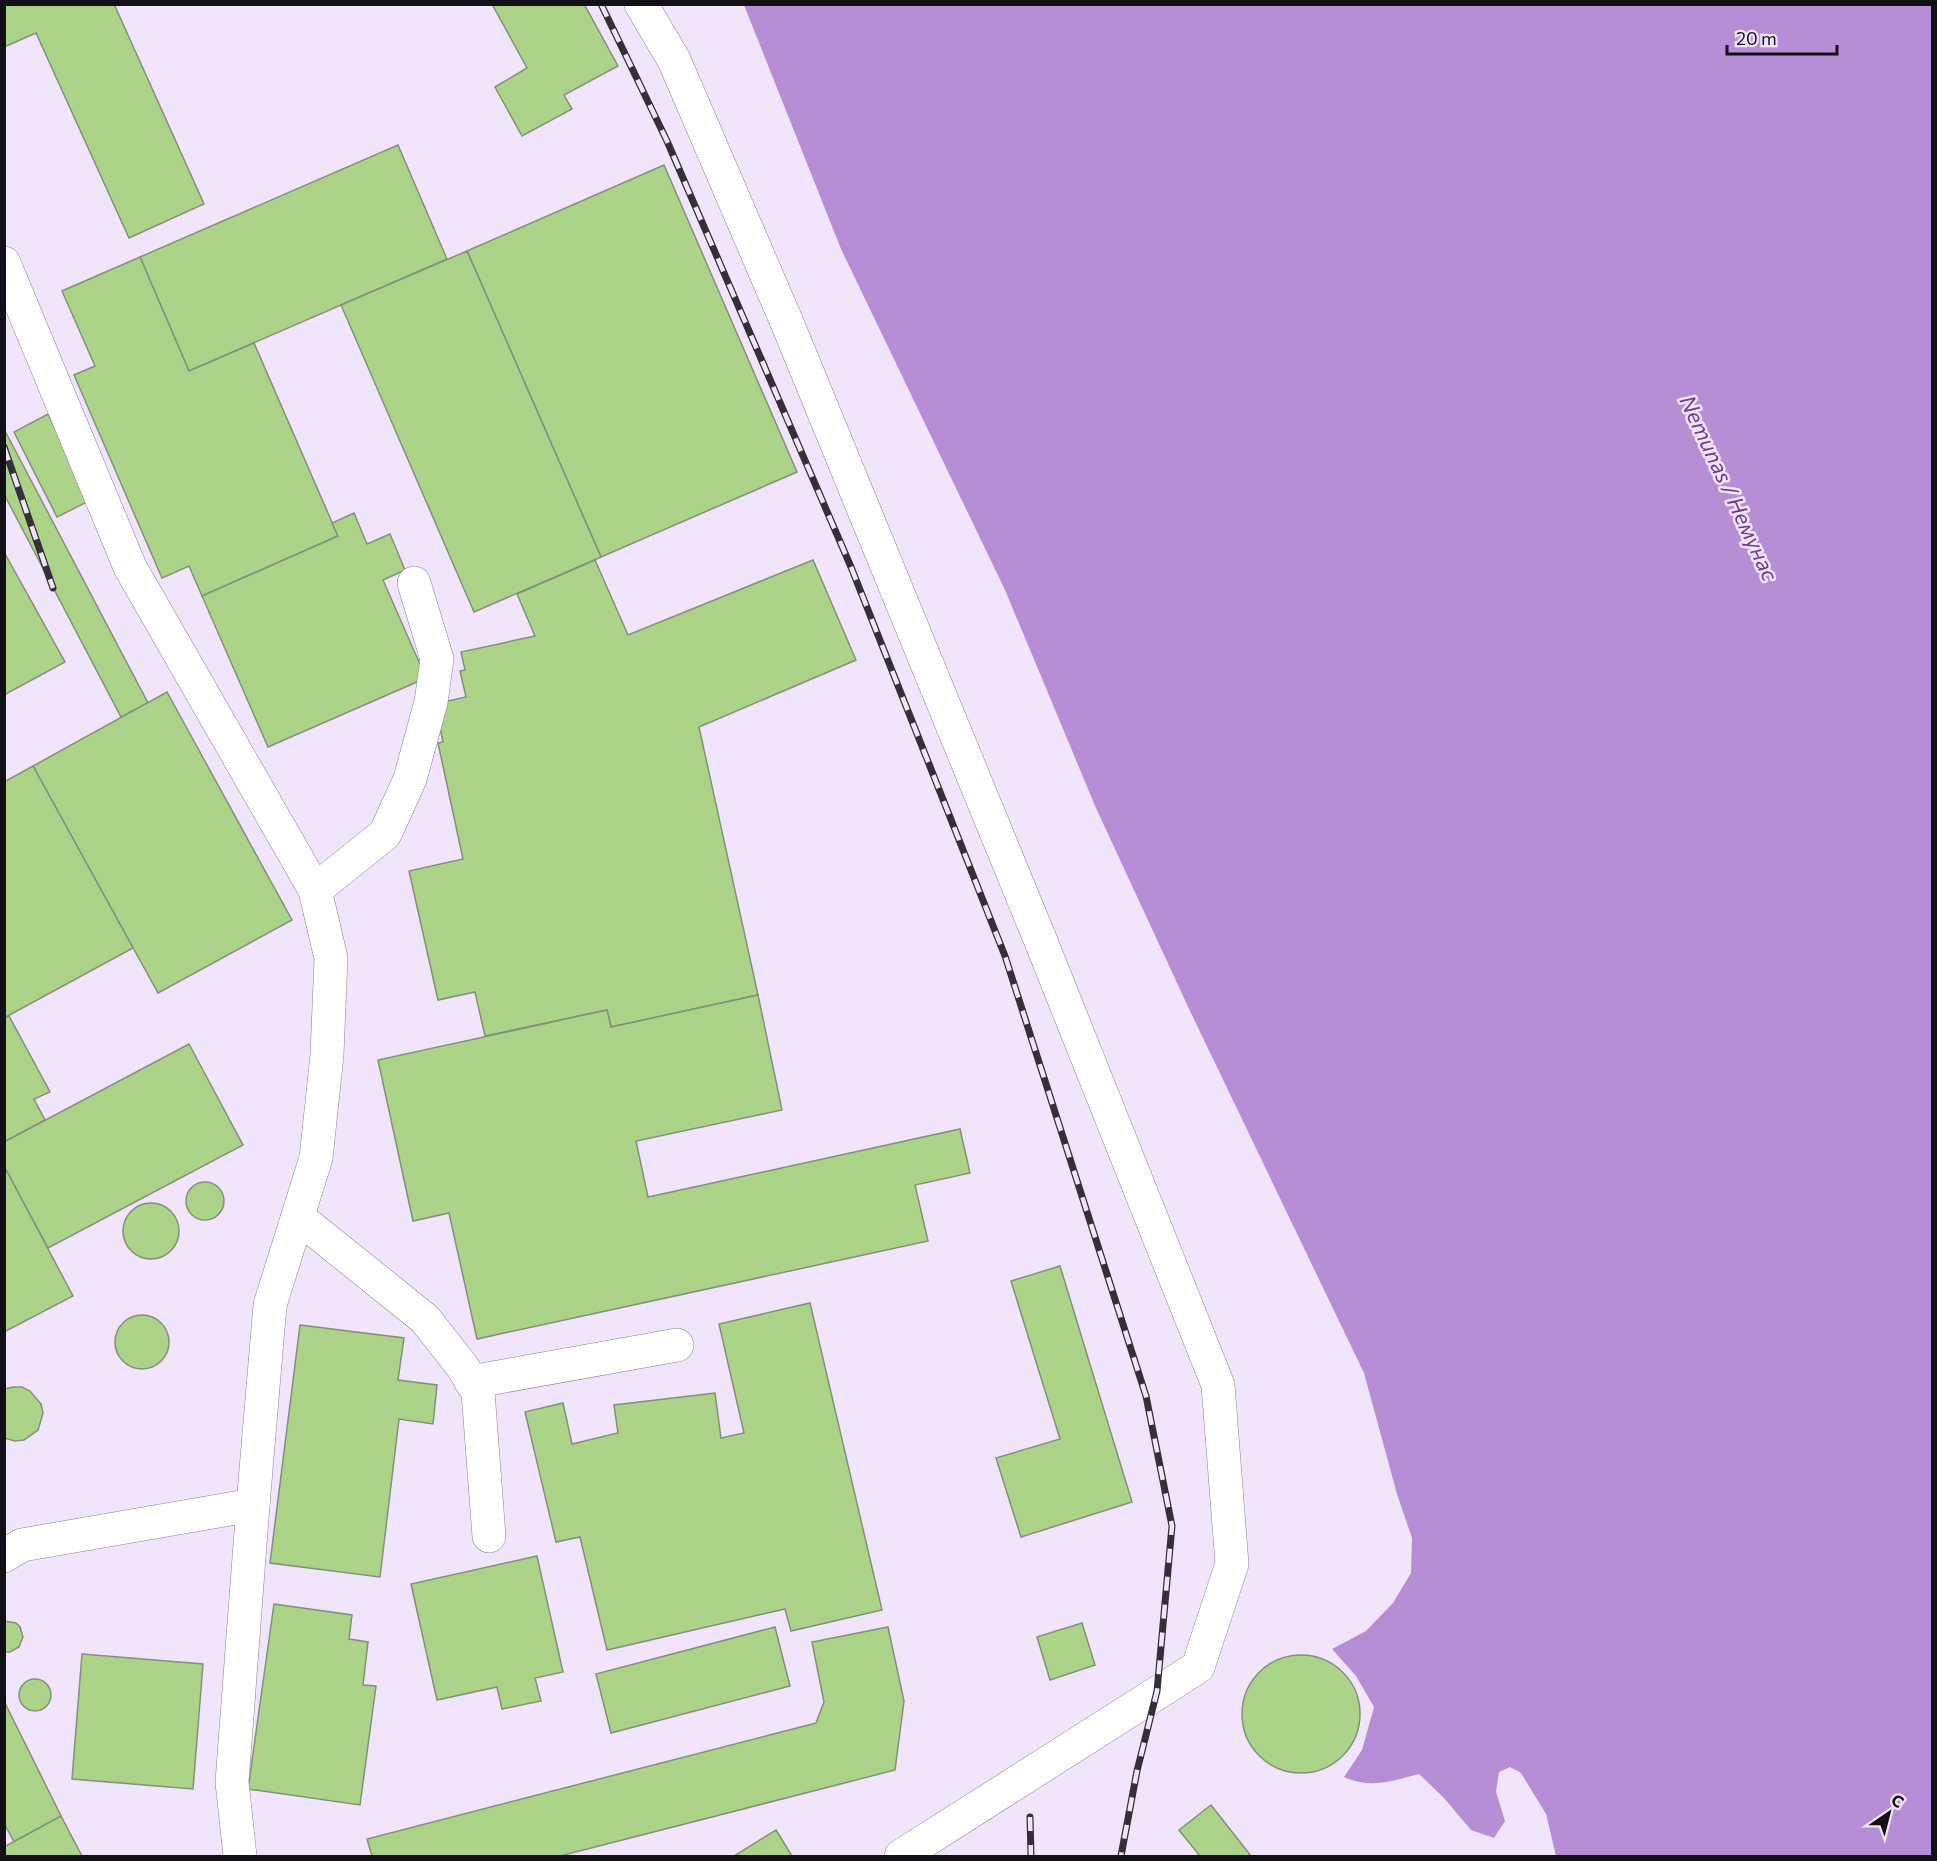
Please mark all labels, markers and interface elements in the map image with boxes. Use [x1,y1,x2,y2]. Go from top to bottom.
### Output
scale bar [1727,18,1836,56]
text: 20 m [1736,27,1777,49]
water label: Nemunas / Немунас [1675,391,1784,585]
north arrow [1859,1783,1919,1843]
text: С [1888,1789,1908,1811]

